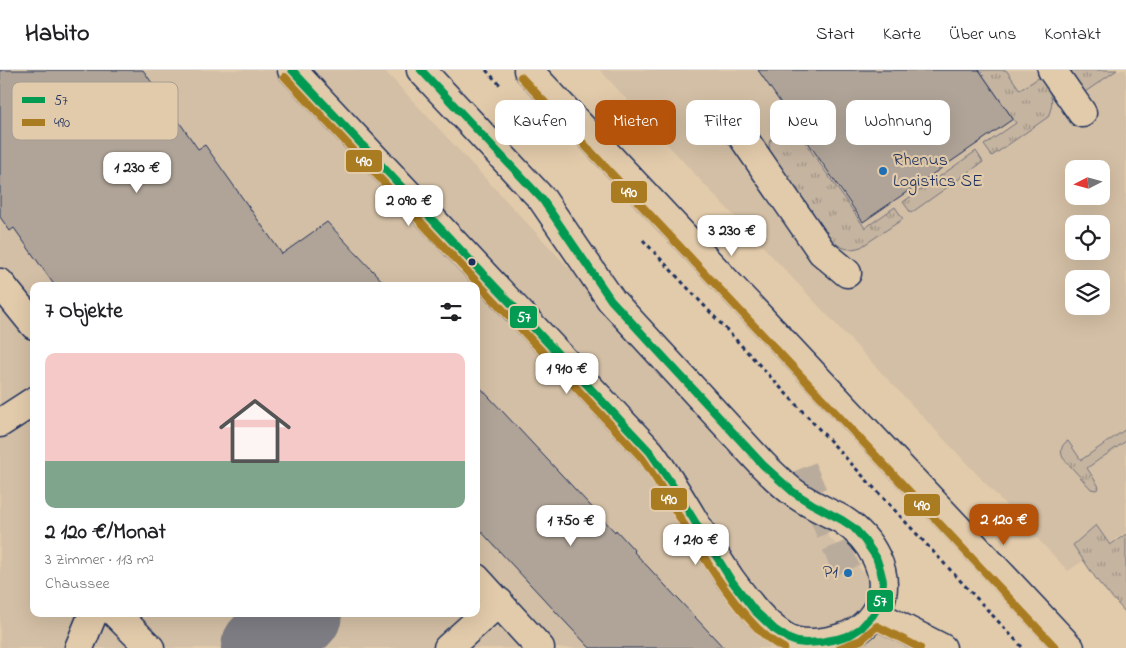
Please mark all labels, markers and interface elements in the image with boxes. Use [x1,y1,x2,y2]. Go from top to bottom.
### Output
text: Habito [25,17,89,52]
text: Start [816,22,855,48]
text: Karte [883,22,921,48]
text: Über uns [949,22,1016,48]
text: Kontakt [1044,22,1101,48]
legend [12,82,178,140]
text: 57 [54,91,68,112]
chip: Kaufen [495,100,585,145]
chip: Mieten [595,100,676,145]
chip: Filter [686,100,760,145]
chip: Neu [770,100,836,145]
chip: Wohnung [846,100,950,145]
text: 490 [54,113,70,134]
place label: Rhenus Logistics SE [893,148,983,196]
line badge: 490 [345,149,383,173]
pin: 1 230 € [91,152,183,194]
text: 490 [355,152,372,173]
text: 1 230 € [114,156,160,180]
north arrow [1065,160,1110,205]
map controls [1065,160,1110,315]
marker: Rhenus Logistics SE [877,165,889,177]
line badge: 490 [610,180,648,204]
text: 490 [620,183,637,204]
pin: 2 090 € [363,184,455,227]
text: 2 090 € [386,189,432,213]
pin: 3 230 € [686,214,778,257]
button: locate [1065,215,1110,260]
text: 3 230 € [708,219,756,243]
unlabelled marker [467,257,477,267]
button: layers [1065,270,1110,315]
text: 7 Objekte [45,297,123,327]
icon: filters [437,298,465,326]
line badge: 57 [509,305,538,329]
text: 57 [517,308,531,329]
pin: 1 910 € [521,352,613,395]
text: 1 910 € [546,357,588,381]
icon: home [210,386,300,476]
line badge: 490 [650,487,688,511]
text: 490 [660,490,677,511]
line badge: 490 [903,493,941,517]
text: 490 [913,496,930,517]
pin: 1 750 € [525,504,617,547]
pin: 2 120 € [958,504,1050,546]
text: 2 120 € [980,508,1028,532]
text: 1 750 € [548,509,594,533]
text: 2 120 €/Monat [45,518,166,548]
pin: 1 210 € [650,524,742,566]
text: 1 210 € [674,528,718,552]
text: 3 Zimmer · 113 m² [45,548,154,572]
place label: P1 [823,560,838,586]
marker: P1 [842,567,854,579]
text: Chaussee [45,572,110,596]
line badge: 57 [866,589,894,613]
text: 57 [873,592,887,613]

